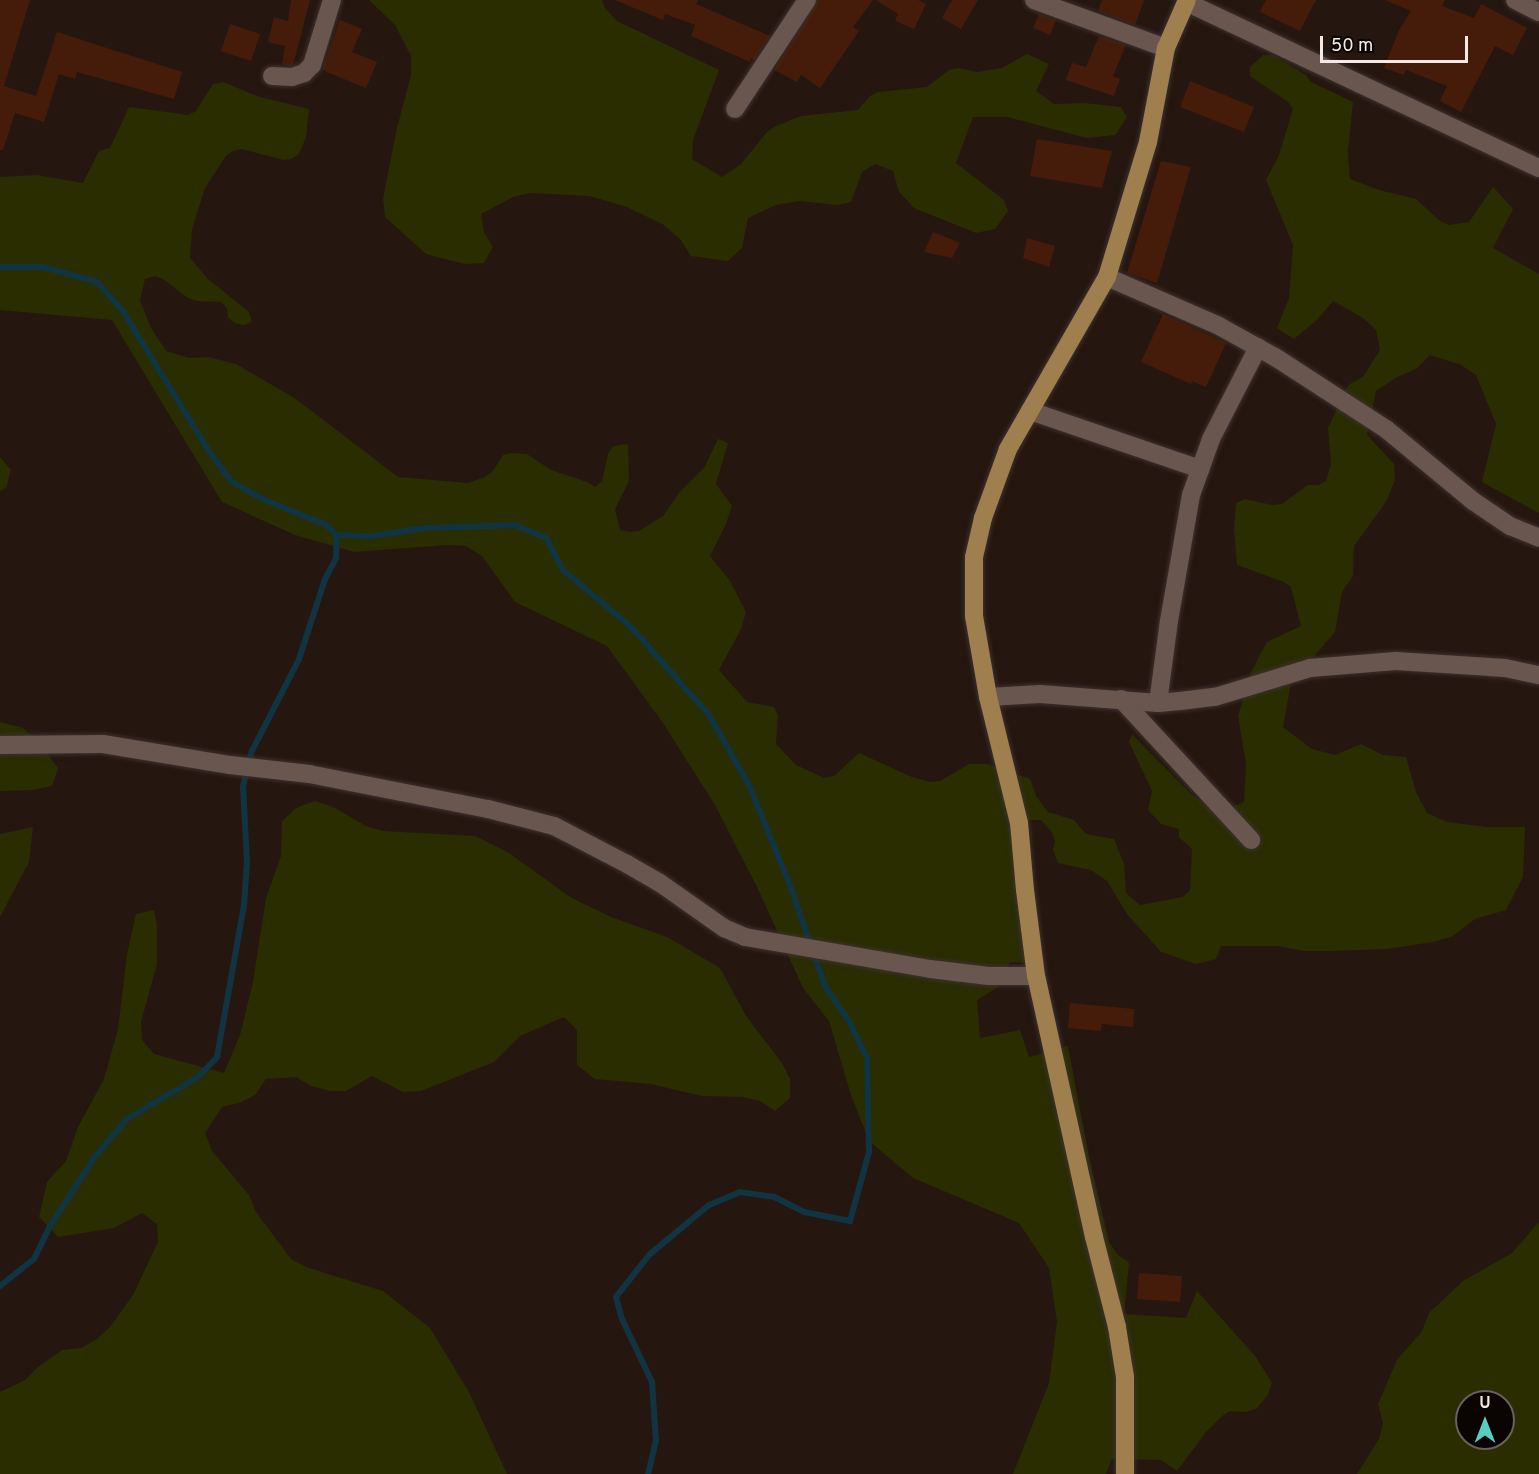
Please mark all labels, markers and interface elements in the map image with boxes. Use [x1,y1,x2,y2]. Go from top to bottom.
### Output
scale bar [1323,24,1472,62]
text: 50 m [1331,35,1373,58]
north arrow [1455,1390,1515,1450]
text: U [1479,1394,1491,1414]

